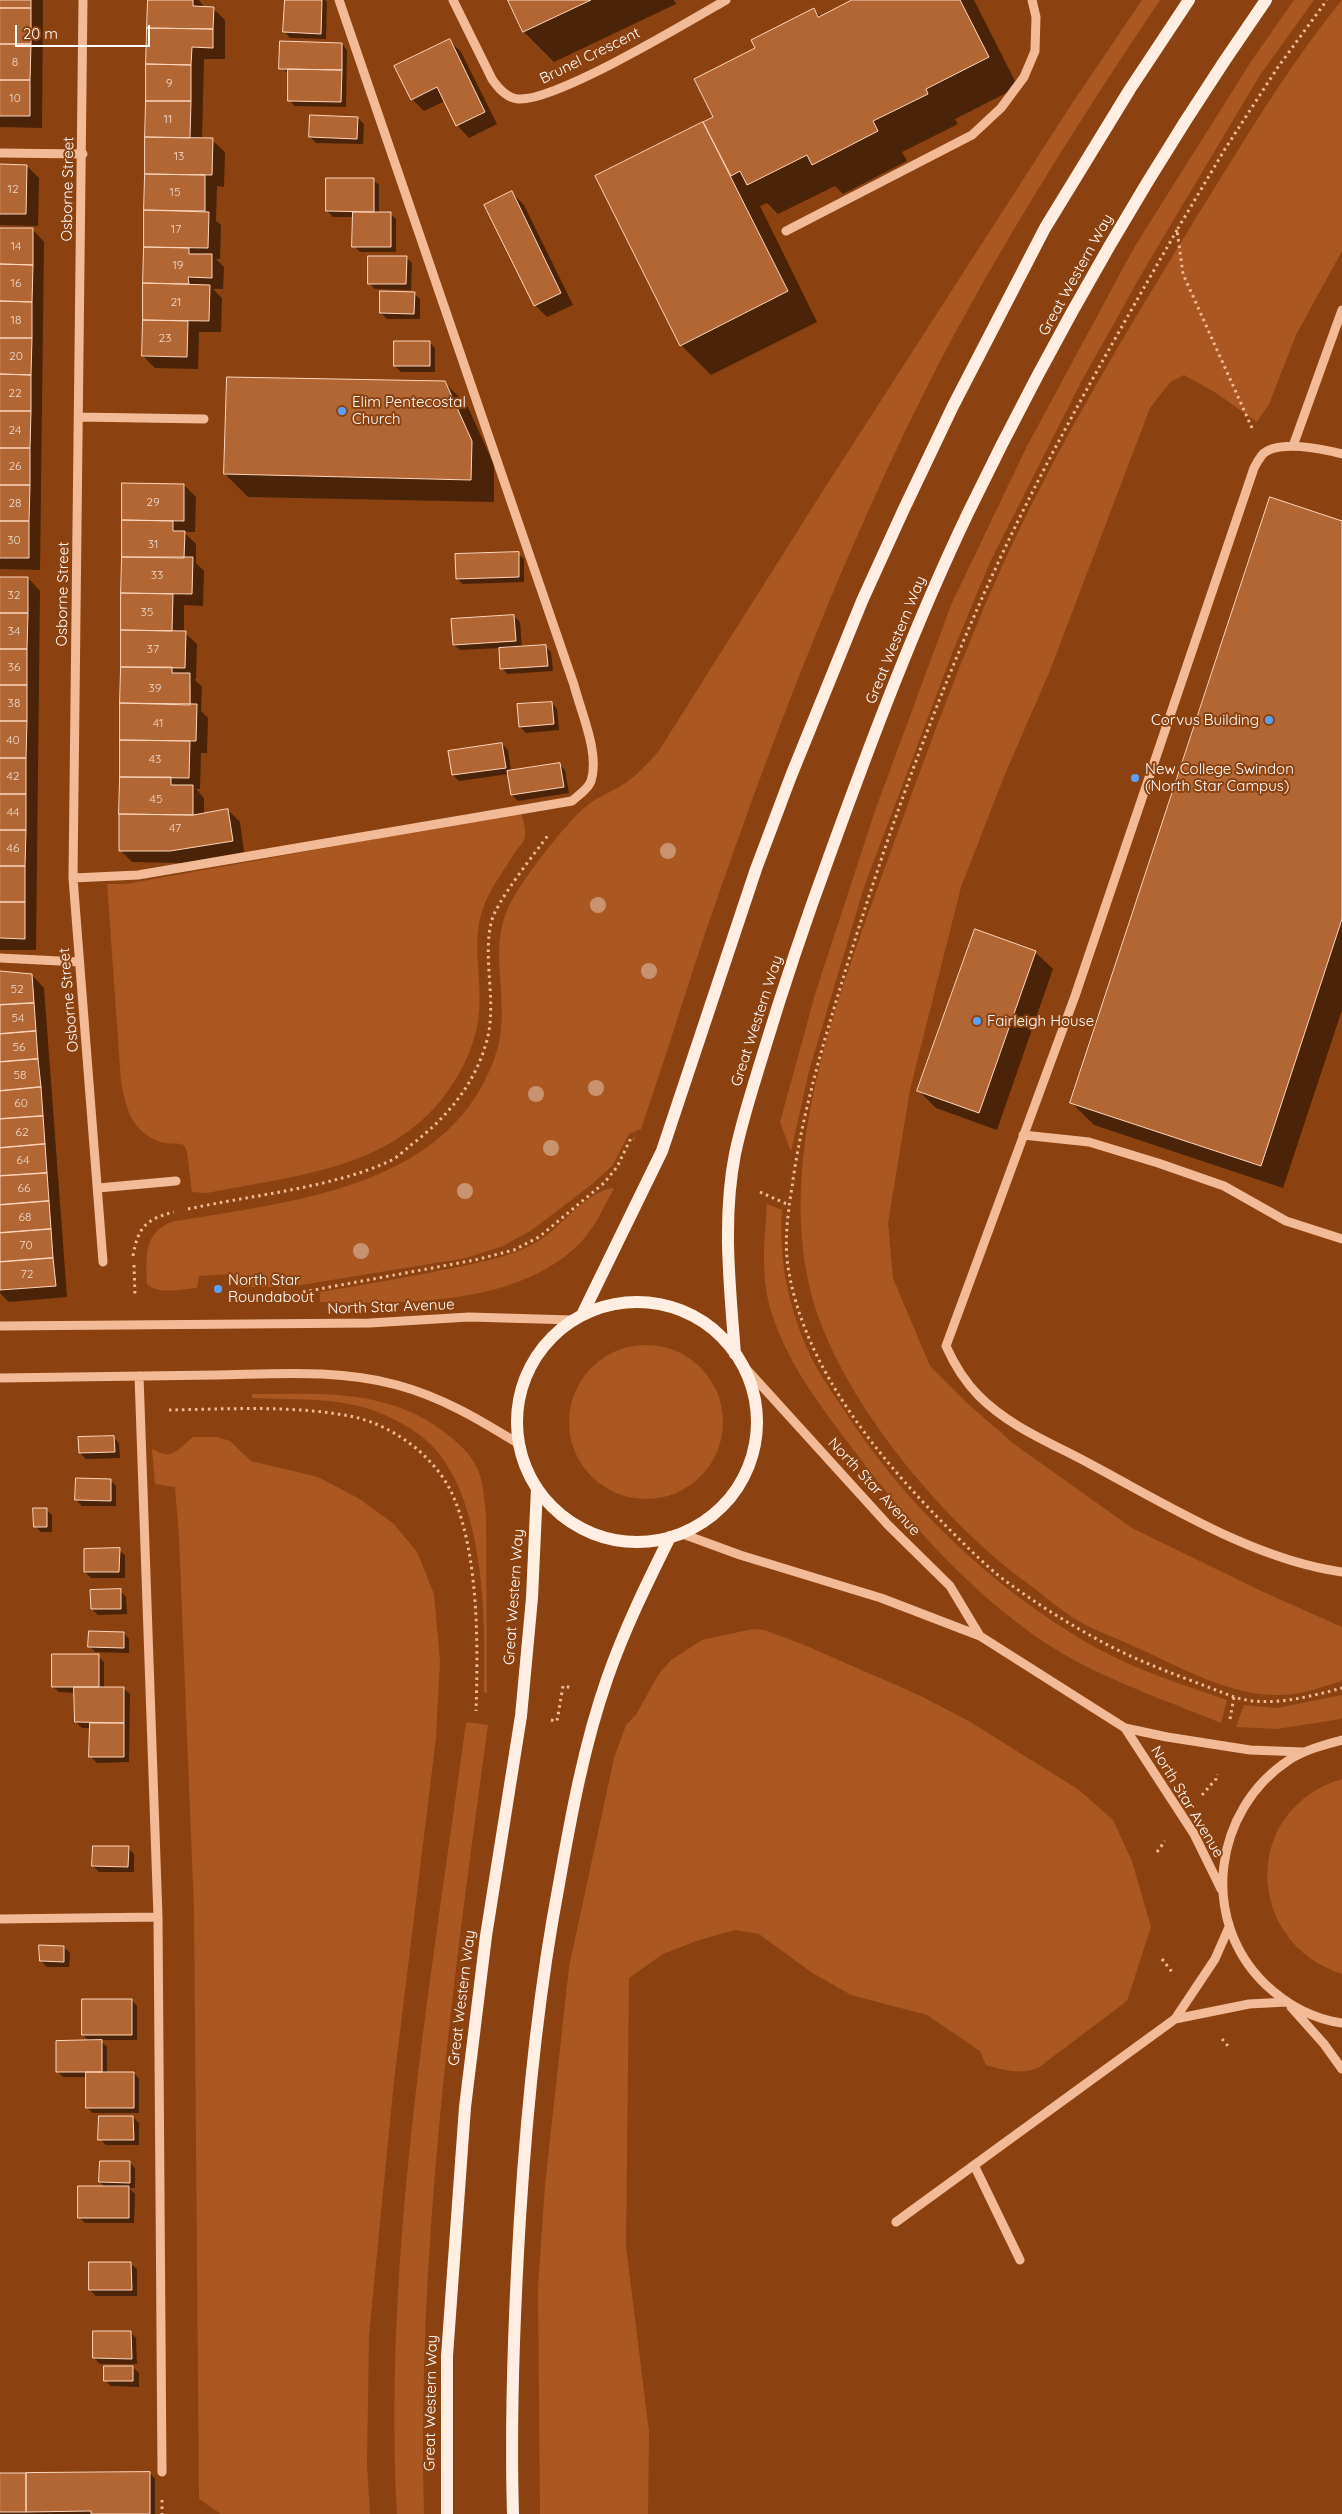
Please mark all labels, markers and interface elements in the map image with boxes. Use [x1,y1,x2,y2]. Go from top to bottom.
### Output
scale bar [18,15,152,47]
text: 20 m [23,24,58,43]
street label: Brunel Crescent [537,24,643,88]
house number: 8 [12,55,18,69]
house number: 9 [166,76,172,90]
house number: 10 [9,91,21,105]
house number: 11 [164,112,172,126]
street label: Osborne Street [58,137,78,241]
house number: 13 [174,149,184,163]
house number: 12 [7,182,19,196]
house number: 15 [170,185,180,199]
street label: Great Western Way [1035,211,1117,339]
house number: 17 [171,222,181,236]
house number: 14 [11,239,21,253]
house number: 19 [172,258,184,272]
house number: 16 [11,276,21,290]
house number: 21 [170,295,182,309]
house number: 18 [11,313,21,327]
house number: 23 [159,331,171,345]
house number: 20 [9,349,23,363]
house number: 22 [8,386,22,400]
place label: Elim Pentecostal Church [352,393,466,428]
marker: Elim Pentecostal Church [336,405,348,417]
house number: 24 [9,423,21,437]
house number: 26 [8,459,22,473]
house number: 29 [146,495,160,509]
house number: 28 [8,496,22,510]
house number: 30 [7,533,21,547]
house number: 31 [148,537,158,551]
street label: Osborne Street [53,542,73,646]
house number: 33 [151,568,163,582]
street label: Great Western Way [862,573,930,707]
house number: 32 [8,588,20,602]
house number: 35 [141,605,153,619]
house number: 34 [8,624,20,638]
house number: 37 [147,642,159,656]
house number: 36 [8,660,20,674]
house number: 39 [149,681,161,695]
house number: 38 [8,696,20,710]
place label: Corvus Building [1151,711,1259,729]
marker: Corvus Building [1263,714,1275,726]
house number: 41 [153,716,163,730]
house number: 40 [6,733,20,747]
house number: 43 [149,752,161,766]
place label: New College Swindon (North Star Campus) [1145,760,1294,795]
house number: 42 [7,769,19,783]
marker: New College Swindon (North Star Campus) [1129,772,1141,784]
house number: 45 [150,792,162,806]
house number: 44 [7,805,19,819]
house number: 47 [169,821,181,835]
house number: 46 [7,841,19,855]
street label: Osborne Street [55,947,83,1053]
street label: Great Western Way [727,953,787,1089]
house number: 52 [10,982,24,996]
house number: 54 [12,1011,24,1025]
place label: Fairleigh House [987,1012,1094,1030]
marker: Fairleigh House [971,1015,983,1027]
house number: 56 [13,1040,25,1054]
house number: 58 [13,1068,27,1082]
house number: 60 [14,1096,28,1110]
house number: 62 [15,1125,29,1139]
house number: 64 [17,1153,29,1167]
house number: 66 [18,1181,30,1195]
house number: 68 [19,1210,31,1224]
house number: 70 [19,1238,33,1252]
house number: 72 [21,1267,33,1281]
place label: North Star Roundabout [228,1271,314,1306]
marker: North Star Roundabout [212,1283,224,1295]
street label: North Star Avenue [327,1296,455,1318]
street label: North Star Avenue [824,1434,924,1540]
street label: Great Western Way [500,1528,528,1666]
street label: North Star Avenue [1147,1743,1227,1861]
street label: Great Western Way [445,1929,479,2067]
street label: Great Western Way [421,2335,441,2471]

